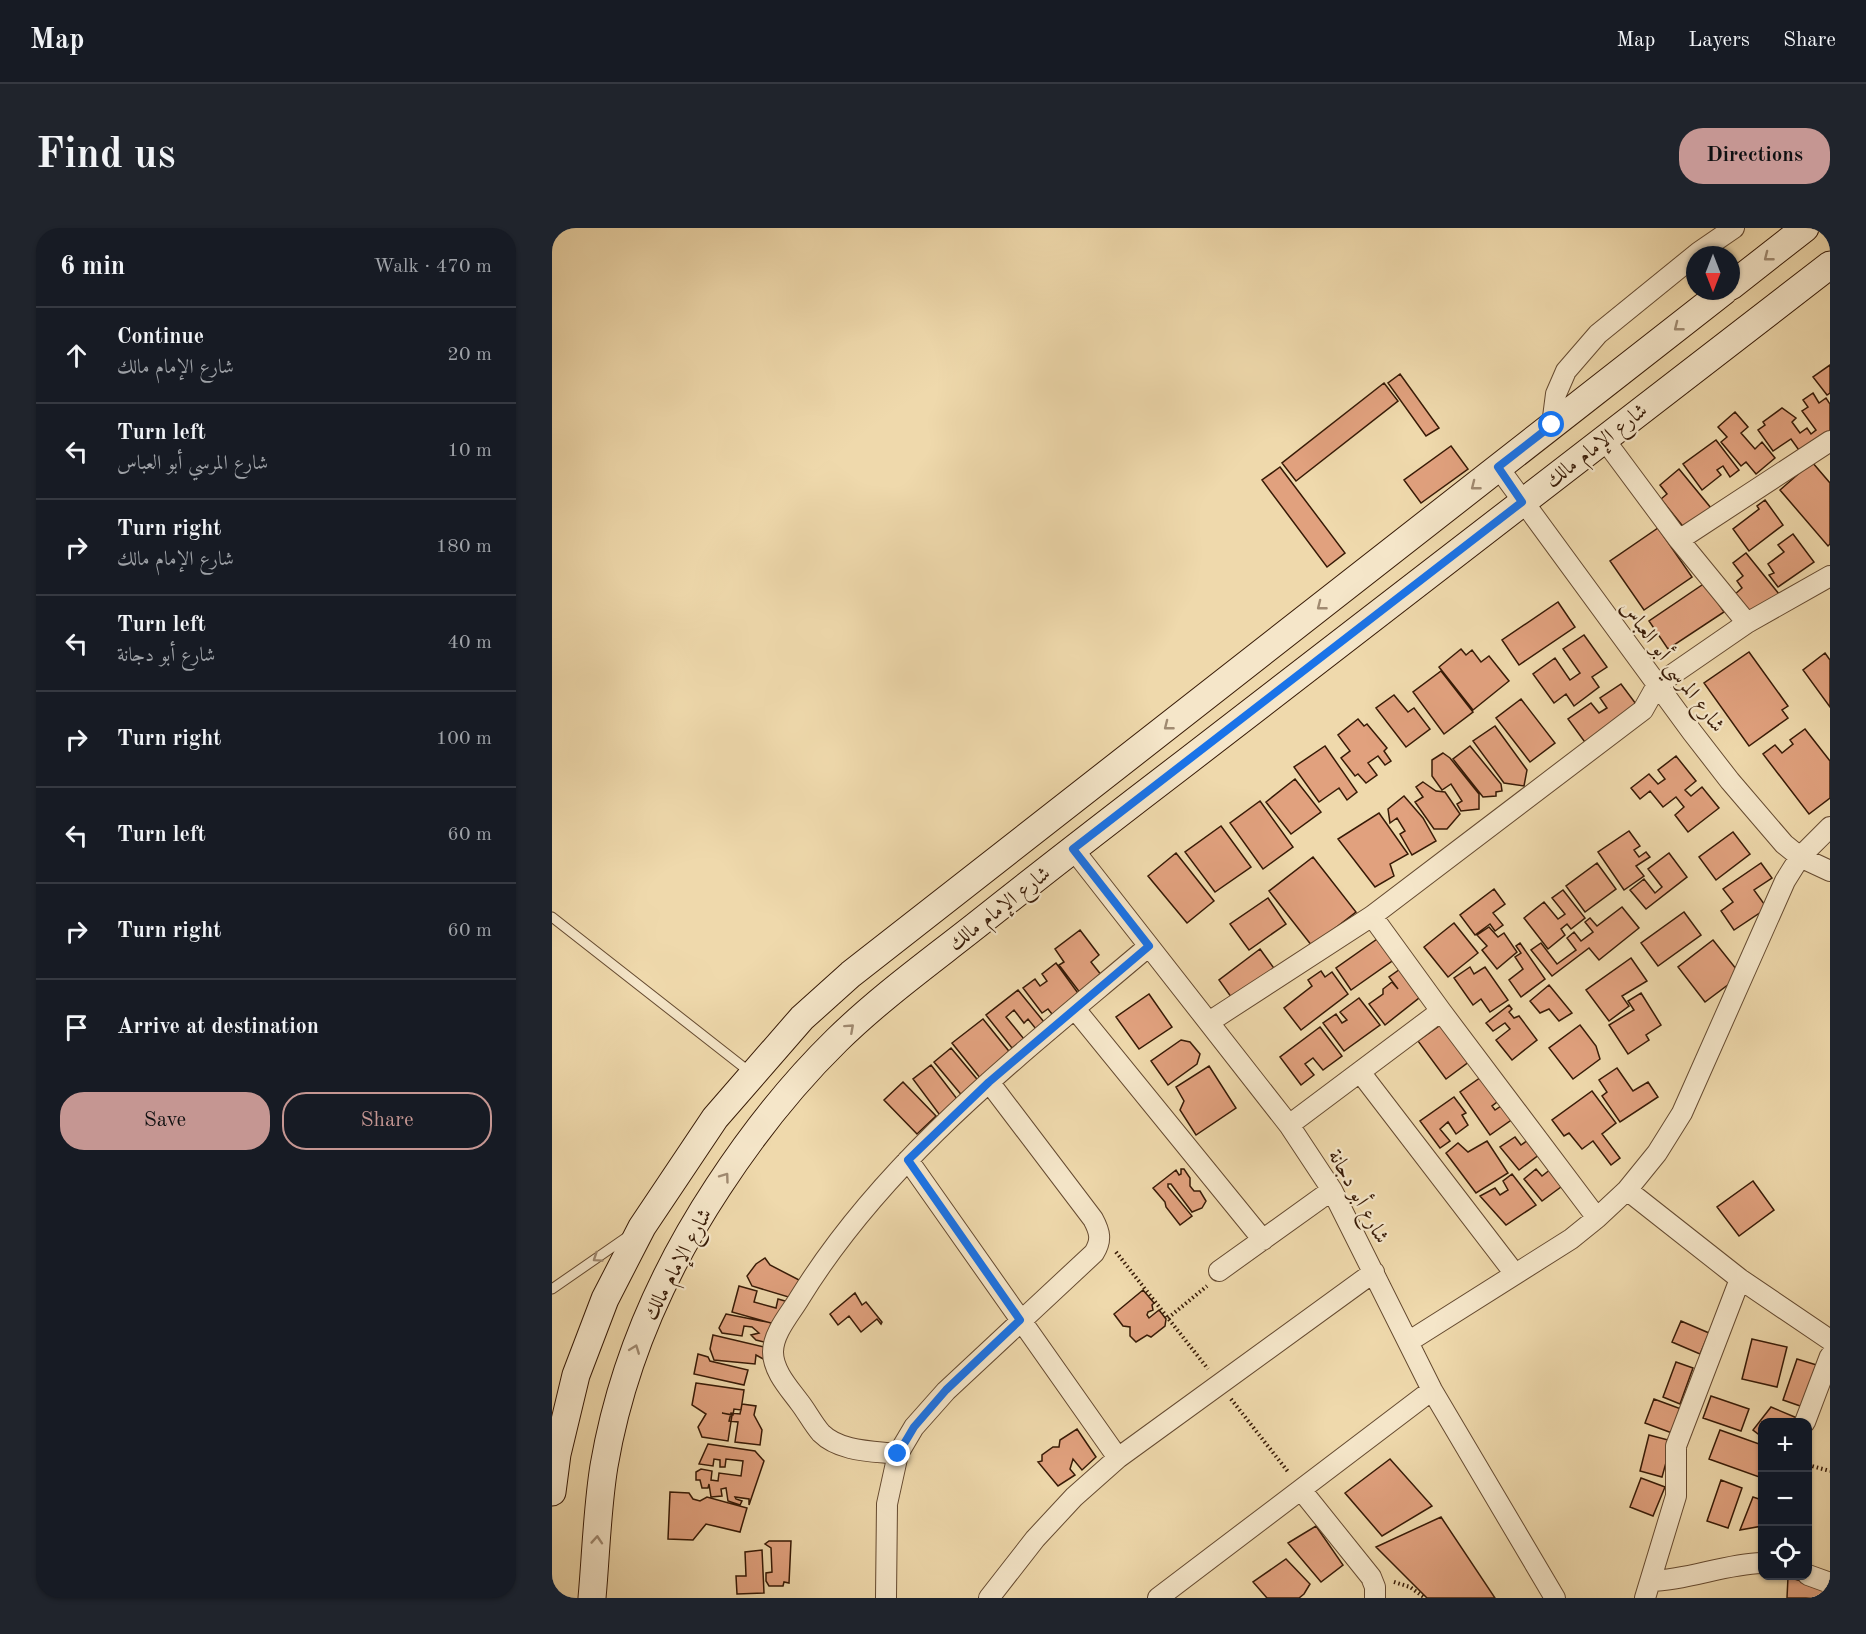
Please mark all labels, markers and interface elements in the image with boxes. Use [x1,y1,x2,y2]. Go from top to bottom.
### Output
text: Map [30,27,84,55]
text: Map [1616,30,1655,51]
text: Layers [1688,30,1750,51]
text: Share [1783,30,1836,51]
button: Directions [1679,128,1830,184]
text: Find us [36,135,175,177]
north arrow [1686,246,1740,300]
one-way arrow [1764,249,1775,260]
text: 6 min [60,254,125,280]
text: Walk · 470 m [373,257,492,277]
one-way arrow [1674,320,1685,331]
text: Continue [117,326,204,348]
icon: ahead [60,339,93,372]
text: 20 m [447,345,492,365]
text: شارع الإمام مالك [117,358,234,378]
street label: شارع الإمام مالك [1542,400,1655,497]
route start [1538,411,1564,437]
text: Turn left [117,422,206,444]
icon: left [60,435,93,468]
text: 10 m [447,441,492,461]
text: شارع المرسي أبو العباس [117,454,268,474]
one-way arrow [1471,478,1482,489]
text: Turn right [117,518,221,540]
icon: right [60,531,93,564]
text: 180 m [436,537,492,557]
text: شارع الإمام مالك [117,550,234,570]
street label: شارع المرسي أبو العباس [1609,594,1733,741]
one-way arrow [1317,598,1328,609]
text: Turn left [117,614,206,636]
icon: left [60,627,93,660]
text: 40 m [447,633,492,653]
text: شارع أبو دجانة [117,646,215,666]
one-way arrow [1163,719,1174,730]
icon: right [60,723,93,756]
text: Turn right [117,728,221,750]
text: 100 m [436,729,492,749]
icon: left [60,819,93,852]
text: Turn left [117,824,206,846]
text: 60 m [447,825,492,845]
street label: شارع الإمام مالك [945,863,1058,960]
icon: right [60,915,93,948]
text: Turn right [117,920,221,942]
text: 60 m [447,921,492,941]
icon: arrive [60,1011,93,1044]
text: Arrive at destination [117,1016,319,1038]
one-way arrow [844,1024,854,1035]
button: Save [60,1092,270,1150]
button: Share [282,1092,492,1150]
street label: شارع أبو دجانة [1318,1144,1397,1250]
one-way arrow [718,1172,729,1183]
street label: شارع الإمام مالك [640,1206,722,1327]
one-way arrow [592,1251,603,1262]
one-way arrow [628,1345,640,1356]
map controls [1758,1418,1812,1580]
button: + [1758,1418,1812,1472]
route end [884,1440,910,1466]
button: − [1758,1472,1812,1526]
button: locate [1758,1526,1812,1580]
one-way arrow [590,1535,603,1544]

